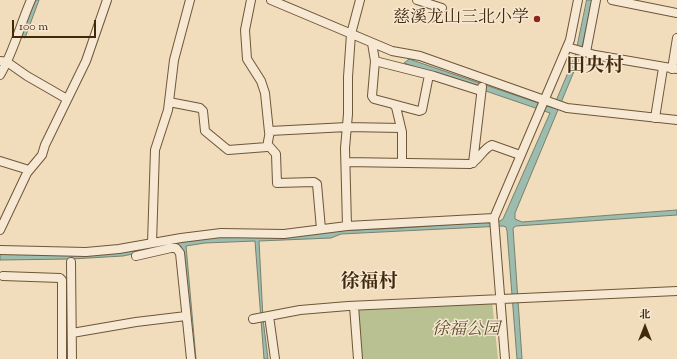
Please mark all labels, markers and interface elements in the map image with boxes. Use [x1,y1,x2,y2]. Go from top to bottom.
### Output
place label: 慈溪龙山三北小学 [393,9,529,29]
scale bar [14,12,98,38]
marker: 慈溪龙山三北小学 [532,14,542,24]
text: 100 m [19,18,48,36]
district label: 田央村 [567,57,623,79]
district label: 徐福村 [341,273,397,295]
north arrow [625,307,665,347]
text: 北 [640,307,651,323]
park label: 徐福公园 [432,321,500,341]

